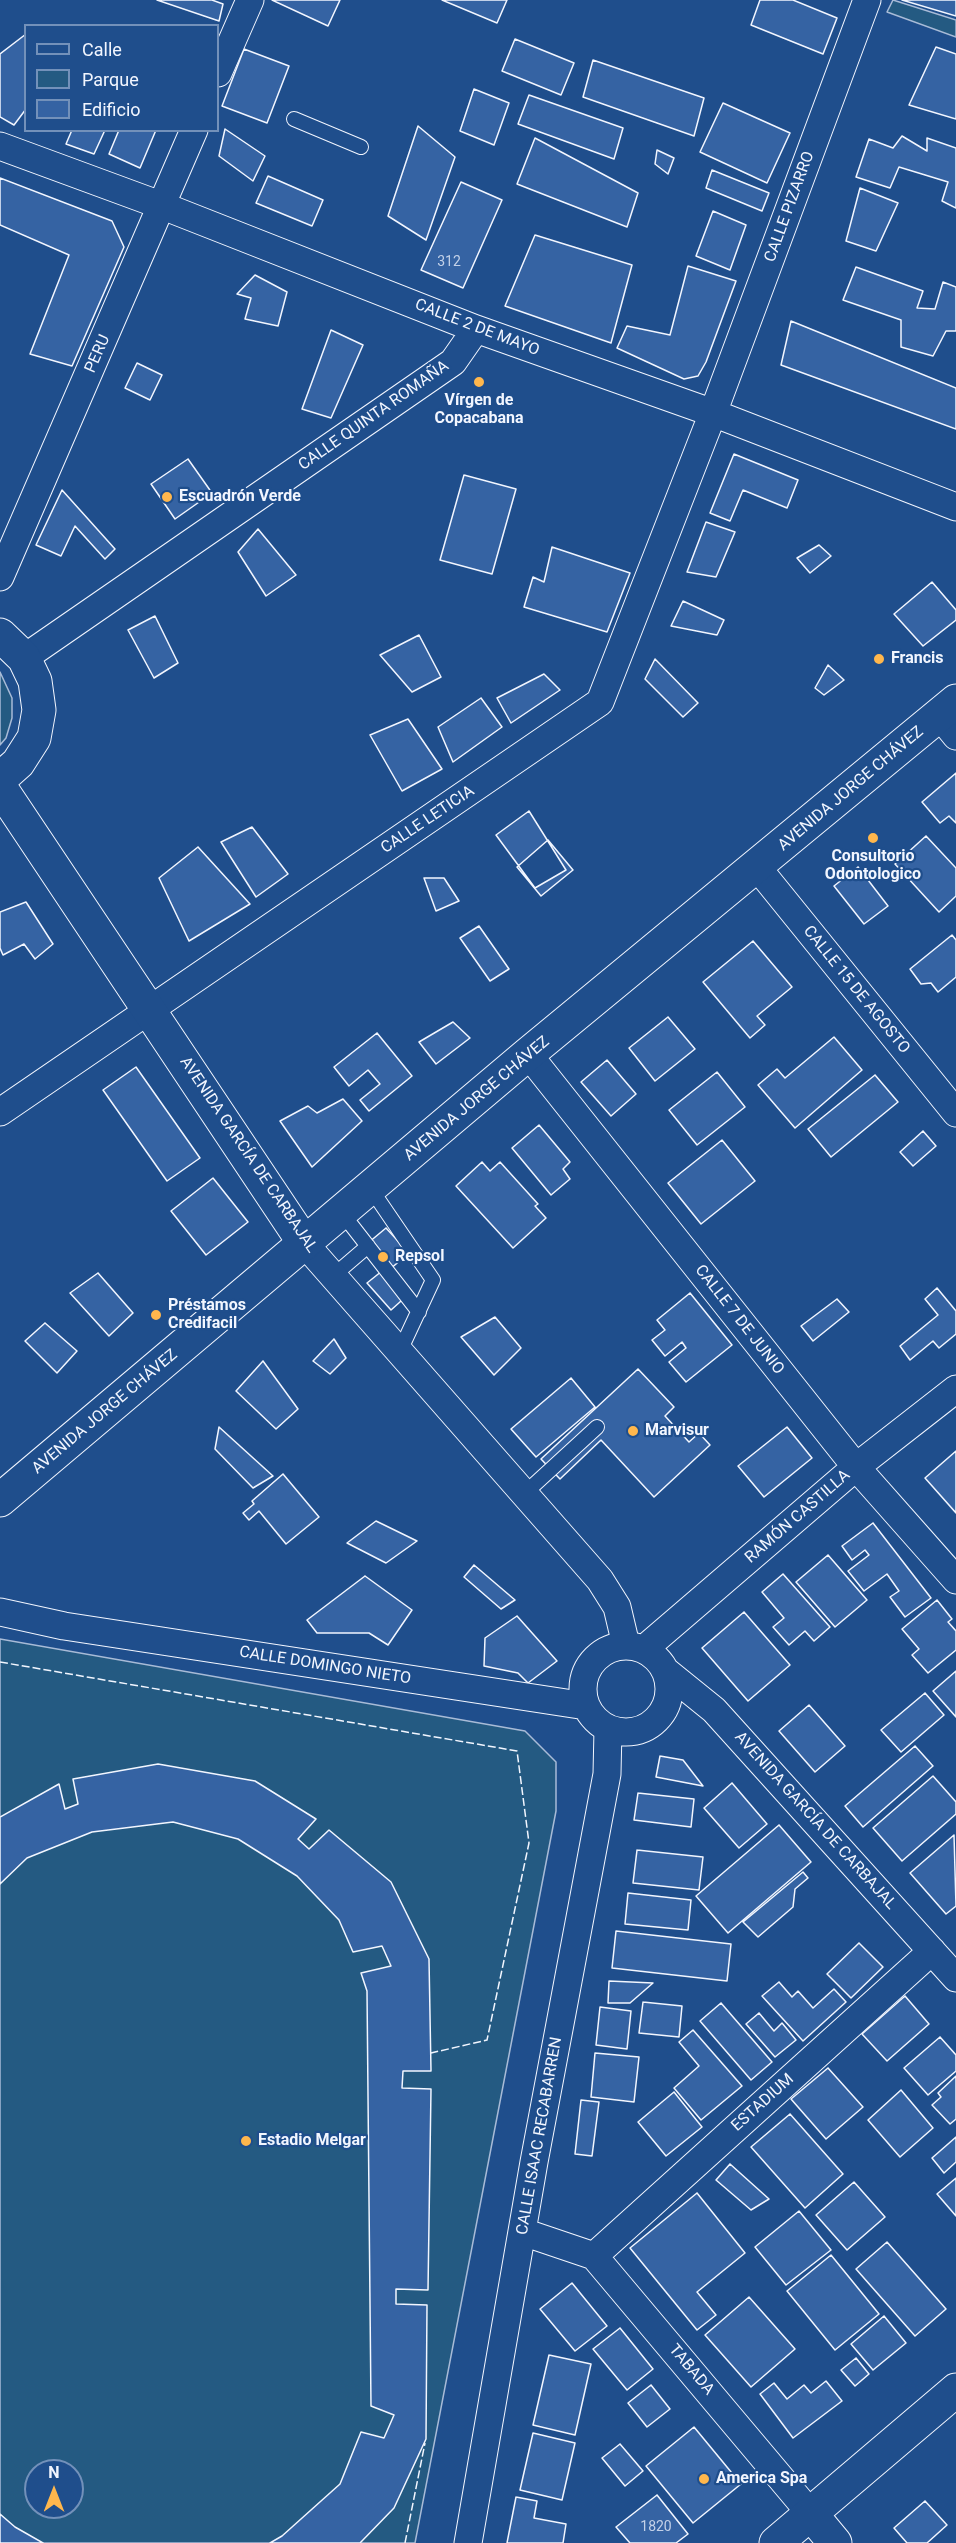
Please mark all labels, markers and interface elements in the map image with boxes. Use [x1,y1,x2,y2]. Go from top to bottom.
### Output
legend [24,24,219,132]
text: Calle [82,39,122,60]
text: Parque [82,69,139,90]
text: Edificio [82,99,141,120]
street label: CALLE PIZARRO [761,149,819,265]
house number: 312 [437,254,461,270]
street label: CALLE 2 DE MAYO [412,295,542,361]
street label: PERU [81,332,115,376]
street label: CALLE QUINTA ROMAÑA [295,357,453,475]
marker: Vírgen de Copacabana [472,375,486,389]
place label: Vírgen de Copacabana [434,391,524,429]
place label: Escuadrón Verde [179,487,301,507]
marker: Escuadrón Verde [160,490,174,504]
place label: Francis [891,649,943,669]
marker: Francis [872,652,886,666]
street label: AVENIDA JORGE CHÁVEZ [774,723,928,855]
street label: CALLE LETICIA [378,782,478,858]
marker: Consultorio Odontologico [866,831,880,845]
place label: Consultorio Odontologico [825,847,921,885]
street label: CALLE 15 DE AGOSTO [799,922,913,1058]
street label: AVENIDA JORGE CHÁVEZ [400,1033,554,1165]
street label: AVENIDA GARCÍA DE CARBAJAL [175,1053,321,1257]
place label: Repsol [395,1247,444,1267]
marker: Repsol [376,1250,390,1264]
street label: CALLE 7 DE JUNIO [690,1261,788,1379]
place label: Préstamos Credifacil [168,1296,246,1334]
marker: Préstamos Credifacil [149,1308,163,1322]
street label: AVENIDA JORGE CHÁVEZ [28,1346,182,1478]
place label: Marvisur [645,1421,709,1441]
marker: Marvisur [626,1424,640,1438]
street label: RAMÓN CASTILLA [742,1466,854,1568]
street label: CALLE DOMINGO NIETO [238,1643,412,1689]
street label: AVENIDA GARCÍA DE CARBAJAL [730,1728,900,1914]
street label: CALLE ISAAC RECABARREN [513,2036,567,2236]
street label: ESTADIUM [728,2070,798,2136]
place label: Estadio Melgar [258,2131,366,2151]
marker: Estadio Melgar [239,2134,253,2148]
street label: TABADA [664,2341,718,2399]
north arrow [24,2459,84,2519]
text: N [48,2463,60,2482]
place label: America Spa [716,2469,807,2489]
marker: America Spa [697,2472,711,2486]
house number: 1820 [640,2519,672,2535]

